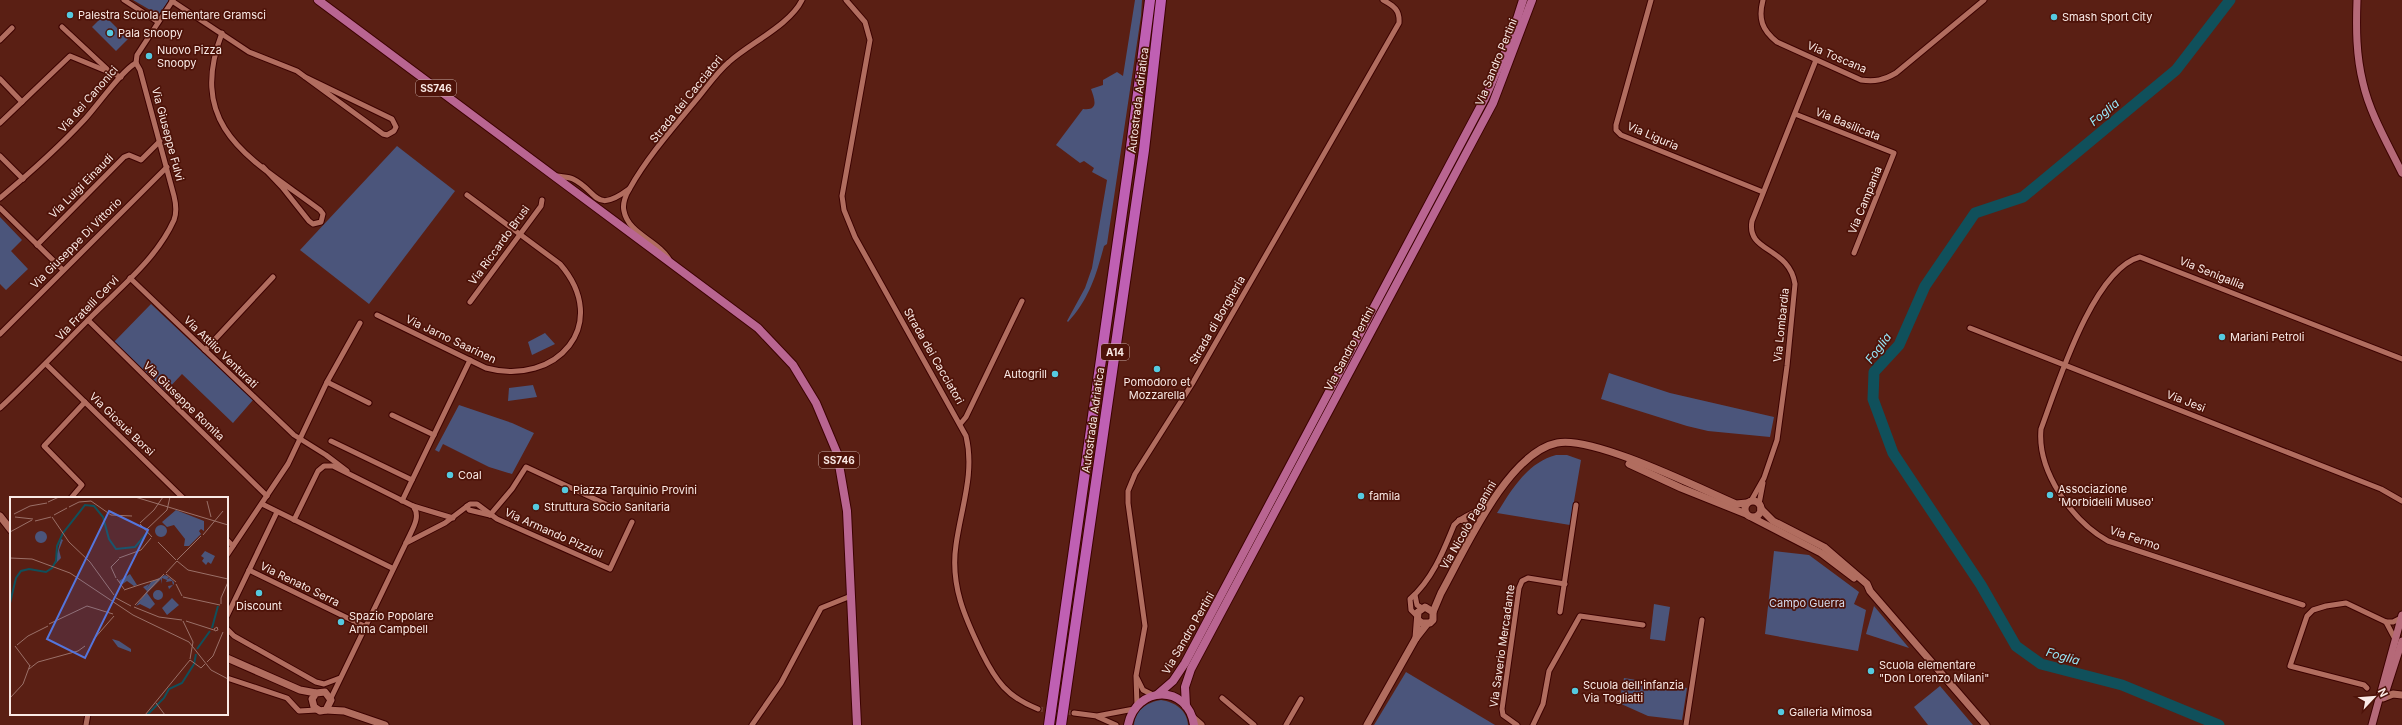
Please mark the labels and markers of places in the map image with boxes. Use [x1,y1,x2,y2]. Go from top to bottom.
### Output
place label: Palestra Scuola Elementare Gramsci [78,8,266,22]
marker: Palestra Scuola Elementare Gramsci [65,10,75,20]
place label: Smash Sport City [2062,10,2152,24]
marker: Smash Sport City [2049,12,2059,22]
place label: Pala Snoopy [118,26,183,40]
marker: Pala Snoopy [105,28,115,38]
place label: Nuovo Pizza Snoopy [157,43,222,70]
marker: Nuovo Pizza Snoopy [144,51,154,61]
place label: Mariani Petroli [2230,330,2304,344]
marker: Mariani Petroli [2217,332,2227,342]
marker: Pomodoro et Mozzarella [1152,364,1162,374]
place label: Autogrill [1004,367,1047,381]
marker: Autogrill [1050,369,1060,379]
place label: Pomodoro et Mozzarella [1124,375,1191,402]
place label: Coal [458,468,482,482]
marker: Coal [445,470,455,480]
place label: Associazione 'Morbidelli Museo' [2058,482,2154,509]
place label: Piazza Tarquinio Provini [573,483,697,497]
marker: Piazza Tarquinio Provini [560,485,570,495]
place label: famila [1369,489,1400,503]
marker: Associazione 'Morbidelli Museo' [2045,490,2055,500]
marker: famila [1356,491,1366,501]
place label: Struttura Socio Sanitaria [544,500,670,514]
marker: Struttura Socio Sanitaria [531,502,541,512]
marker: Discount [254,588,264,598]
place label: Discount [236,599,282,613]
place label: Spazio Popolare Anna Campbell [349,609,434,636]
marker: Spazio Popolare Anna Campbell [336,617,346,627]
place label: Scuola elementare "Don Lorenzo Milani" [1879,658,1989,685]
marker: Scuola elementare "Don Lorenzo Milani" [1866,666,1876,676]
place label: Scuola dell'infanzia Via Togliatti [1583,678,1684,705]
marker: Scuola dell'infanzia Via Togliatti [1570,686,1580,696]
place label: Galleria Mimosa [1789,705,1872,719]
marker: Galleria Mimosa [1776,707,1786,717]

